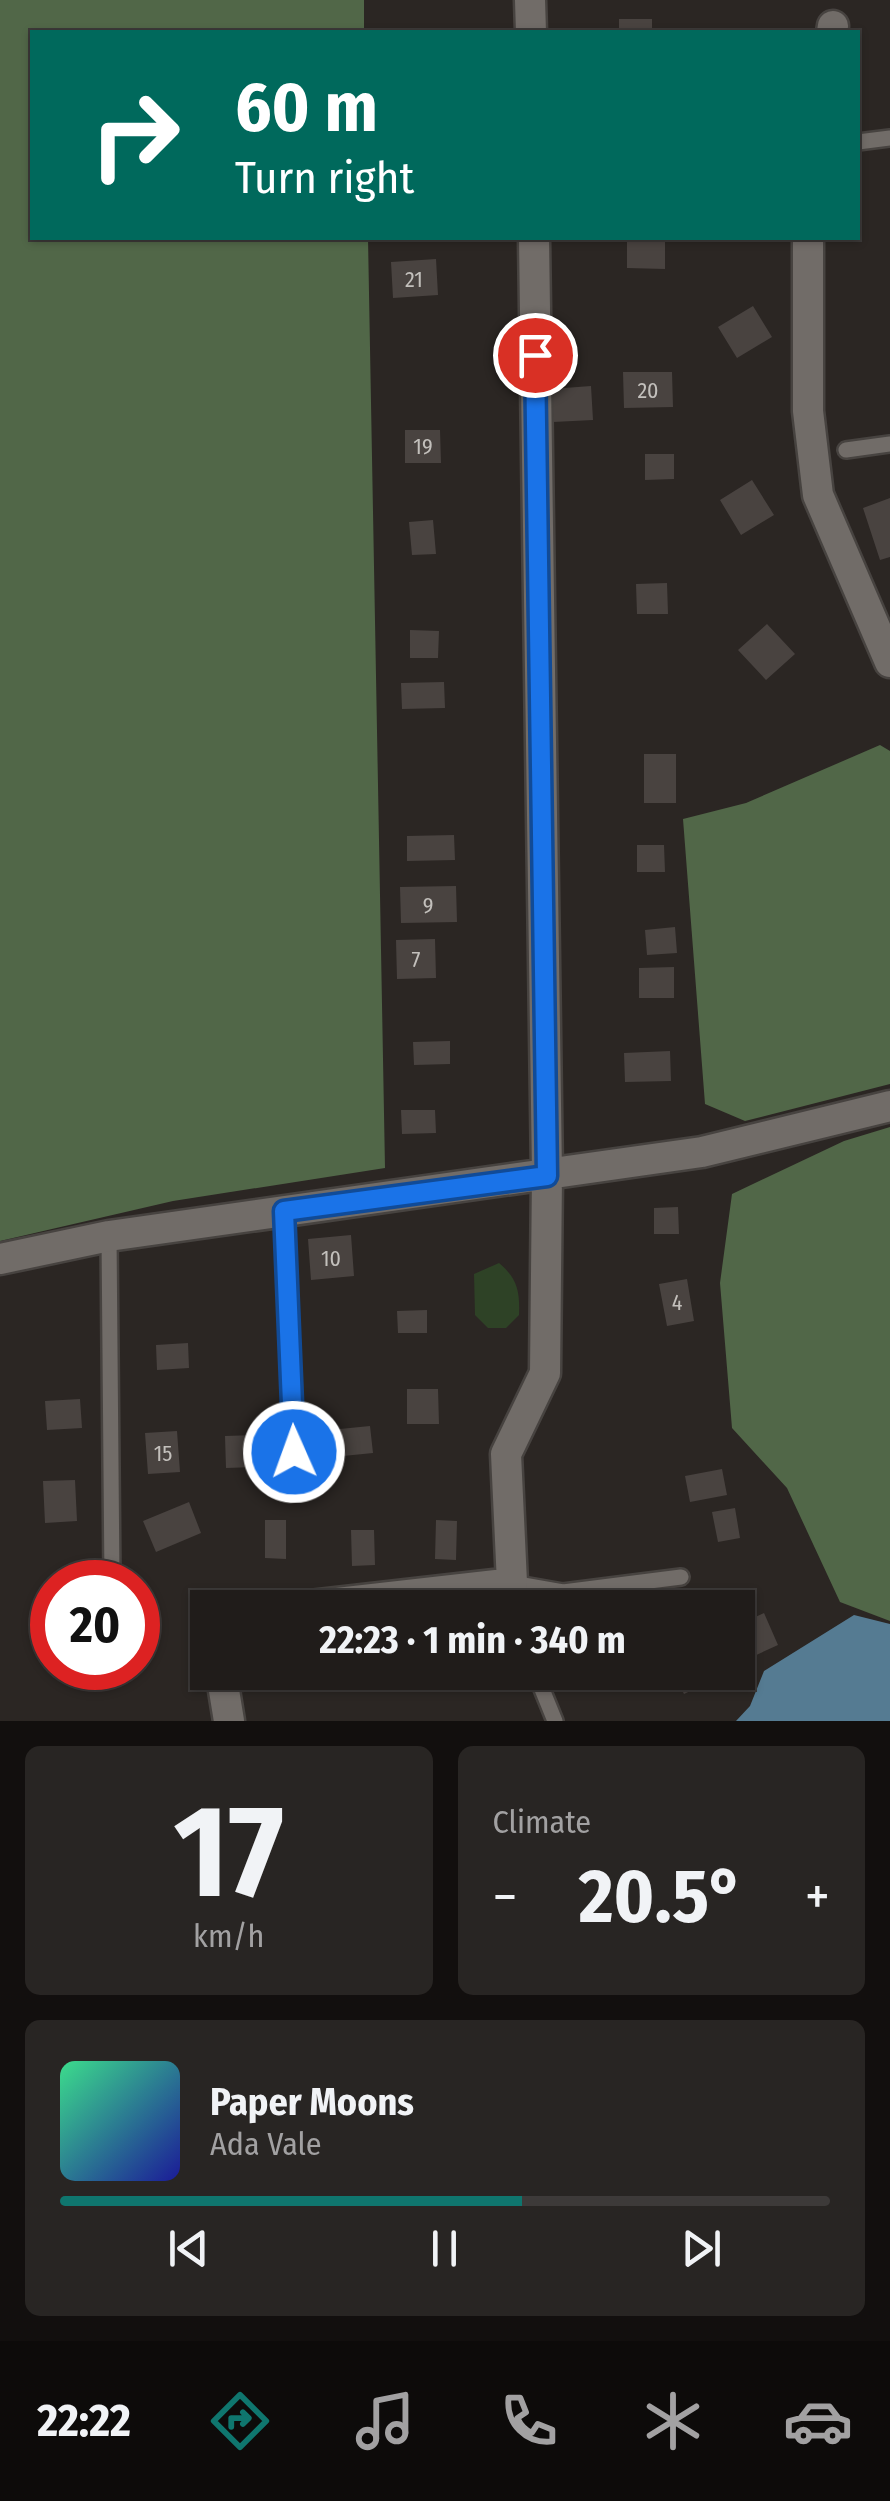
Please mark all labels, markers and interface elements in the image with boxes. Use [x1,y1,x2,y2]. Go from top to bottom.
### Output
text: 60 m [235,66,378,150]
icon: right [70,70,200,200]
text: Turn right [235,151,414,205]
house number: 21 [405,266,423,293]
pin [493,313,578,398]
icon: arrive [508,328,563,383]
house number: 20 [637,377,659,404]
house number: 19 [413,433,433,460]
house number: 9 [423,892,433,919]
house number: 7 [412,946,421,973]
house number: 10 [321,1245,341,1272]
house number: 4 [672,1289,683,1316]
position arrow [242,1400,346,1504]
house number: 15 [154,1440,172,1467]
speed limit sign: 20 [30,1560,160,1690]
text: 22:23 · 1 min · 340 m [319,1617,626,1663]
text: 17 [174,1774,284,1930]
text: Climate [493,1803,591,1841]
text: 20.5° [579,1852,744,1942]
text: − [493,1864,517,1930]
text: + [805,1864,830,1930]
text: km/h [193,1917,264,1955]
text: Paper Moons [210,2079,414,2125]
text: Ada Vale [210,2125,322,2163]
icon: previous [161,2221,216,2276]
icon: pause [417,2221,472,2276]
icon: next [674,2221,729,2276]
icon: directions [205,2386,275,2456]
icon: music [350,2386,420,2456]
icon: phone [494,2386,564,2456]
icon: climate [638,2386,708,2456]
icon: car [783,2386,853,2456]
text: 22:22 [37,2394,131,2448]

